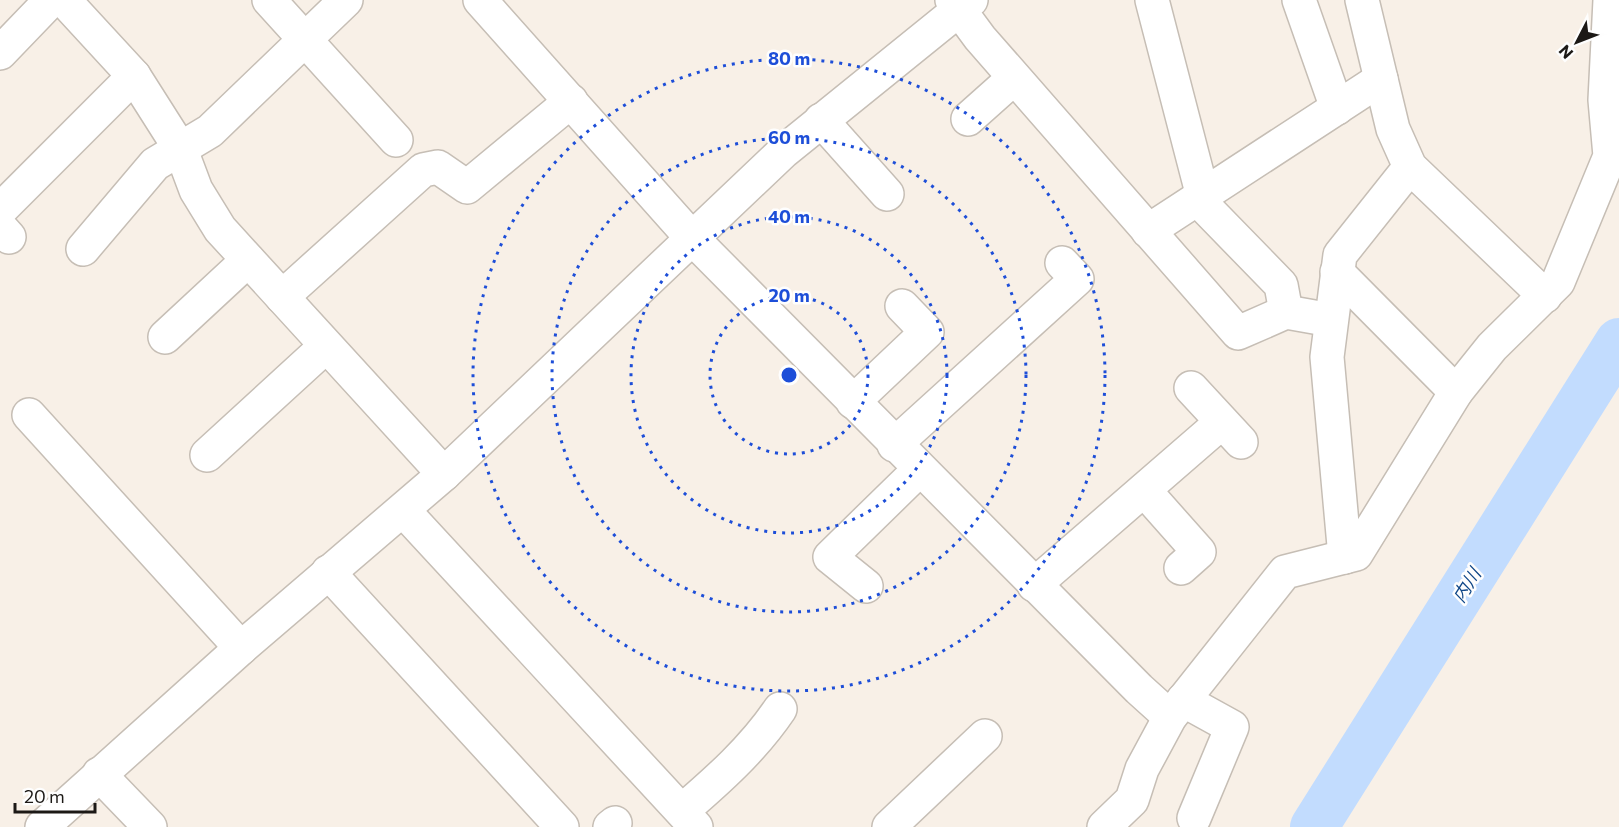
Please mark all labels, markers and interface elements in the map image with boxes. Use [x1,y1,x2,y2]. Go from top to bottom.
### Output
north arrow [1547,12,1607,72]
text: N [1554,42,1577,63]
text: 80 m [768,47,810,69]
text: 60 m [768,126,810,148]
text: 40 m [768,205,810,227]
text: 20 m [768,284,810,306]
centre of rings [779,365,799,385]
water label: 内川 [1447,562,1486,606]
scale bar [15,776,94,814]
text: 20 m [24,785,65,807]

